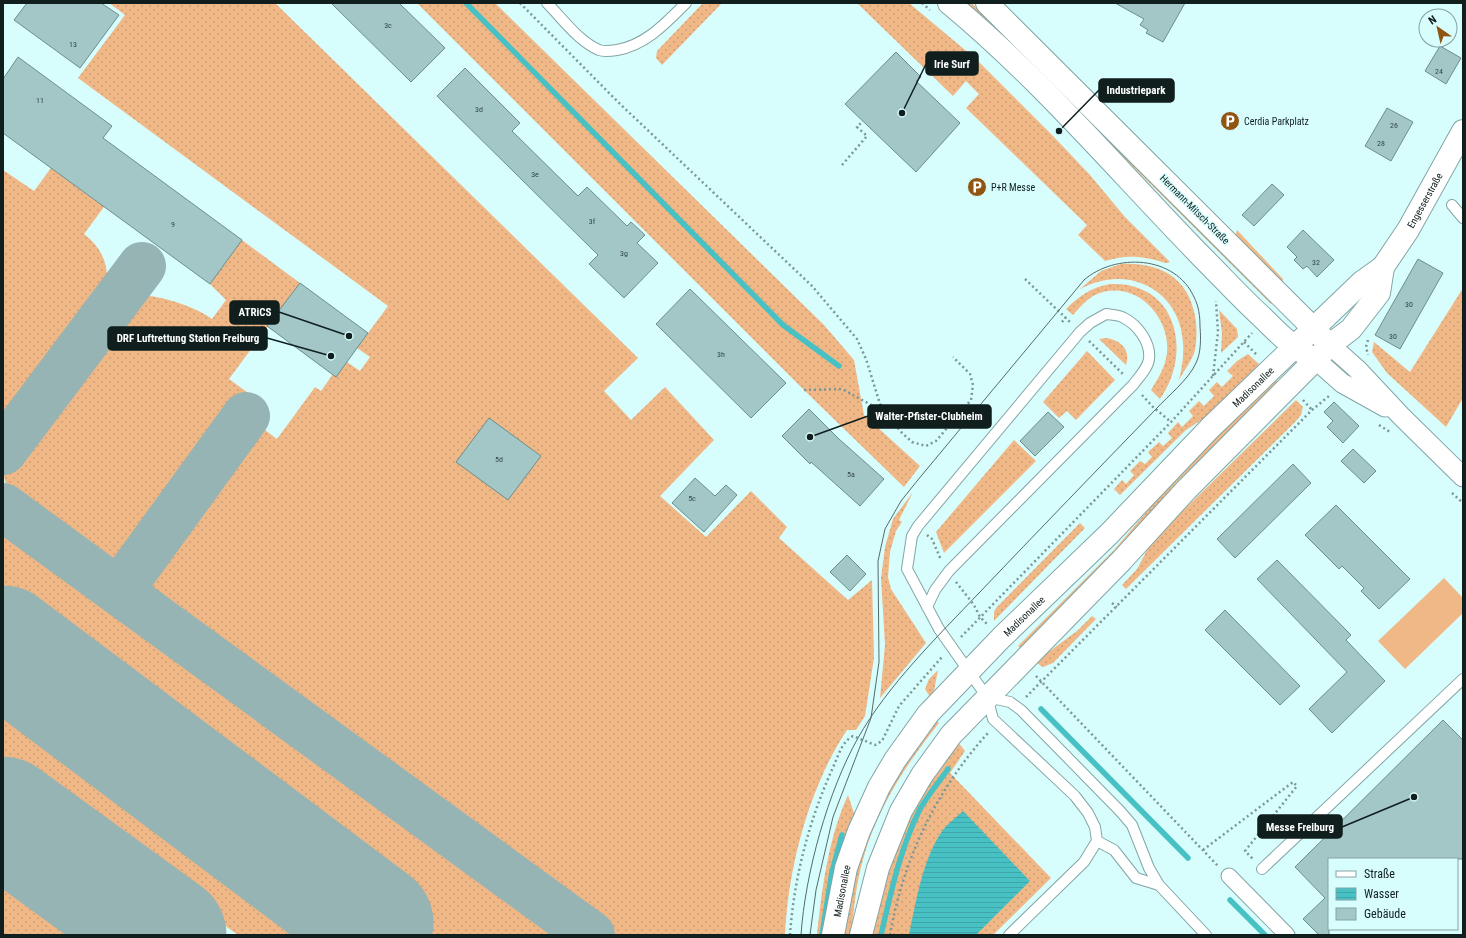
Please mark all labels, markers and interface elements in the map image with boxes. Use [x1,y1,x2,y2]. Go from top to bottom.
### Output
north arrow [1418,8,1458,48]
text: N [1426,13,1439,27]
house number: 3c [384,21,392,30]
house number: 13 [69,40,77,49]
callout: Irie Surf [926,52,978,75]
text: Irie Surf [934,58,970,71]
house number: 24 [1435,67,1443,76]
callout: Industriepark [1099,79,1174,102]
text: Industriepark [1107,84,1166,97]
house number: 11 [36,96,44,105]
house number: 3d [475,105,483,114]
parking icon: Cerdia Parkplatz [1219,110,1241,132]
place label: Cerdia Parkplatz [1244,116,1309,127]
house number: 26 [1390,121,1398,130]
house number: 28 [1377,139,1385,148]
house number: 3e [531,170,539,179]
street label: Engesserstraße [1405,171,1445,230]
street label: Hermann-Mitsch-Straße [1158,172,1232,246]
parking icon: P+R Messe [966,176,988,198]
place label: P+R Messe [991,182,1035,193]
house number: 3f [589,217,596,226]
house number: 9 [171,220,175,229]
house number: 3g [620,249,628,258]
house number: 32 [1312,258,1320,267]
house number: 30 [1405,300,1413,309]
callout: ATRiCS [230,301,279,324]
text: ATRiCS [239,306,272,319]
callout: DRF Luftrettung Station Freiburg [108,327,267,350]
text: DRF Luftrettung Station Freiburg [117,332,259,345]
house number: 30 [1389,332,1397,341]
house number: 3h [717,350,725,359]
street label: Madisonallee [1230,365,1276,409]
callout: Walter-Pfister-Clubheim [868,405,991,428]
text: Walter-Pfister-Clubheim [875,410,983,423]
house number: 5d [495,455,503,464]
house number: 5a [847,470,855,479]
house number: 5c [688,494,696,503]
street label: Madisonallee [1001,594,1047,639]
callout: Messe Freiburg [1258,815,1342,838]
text: Messe Freiburg [1266,821,1334,834]
legend [1328,858,1458,930]
street label: Madisonallee [832,863,853,918]
text: Straße [1364,867,1395,881]
text: Wasser [1364,887,1399,901]
text: Gebäude [1364,907,1406,921]

